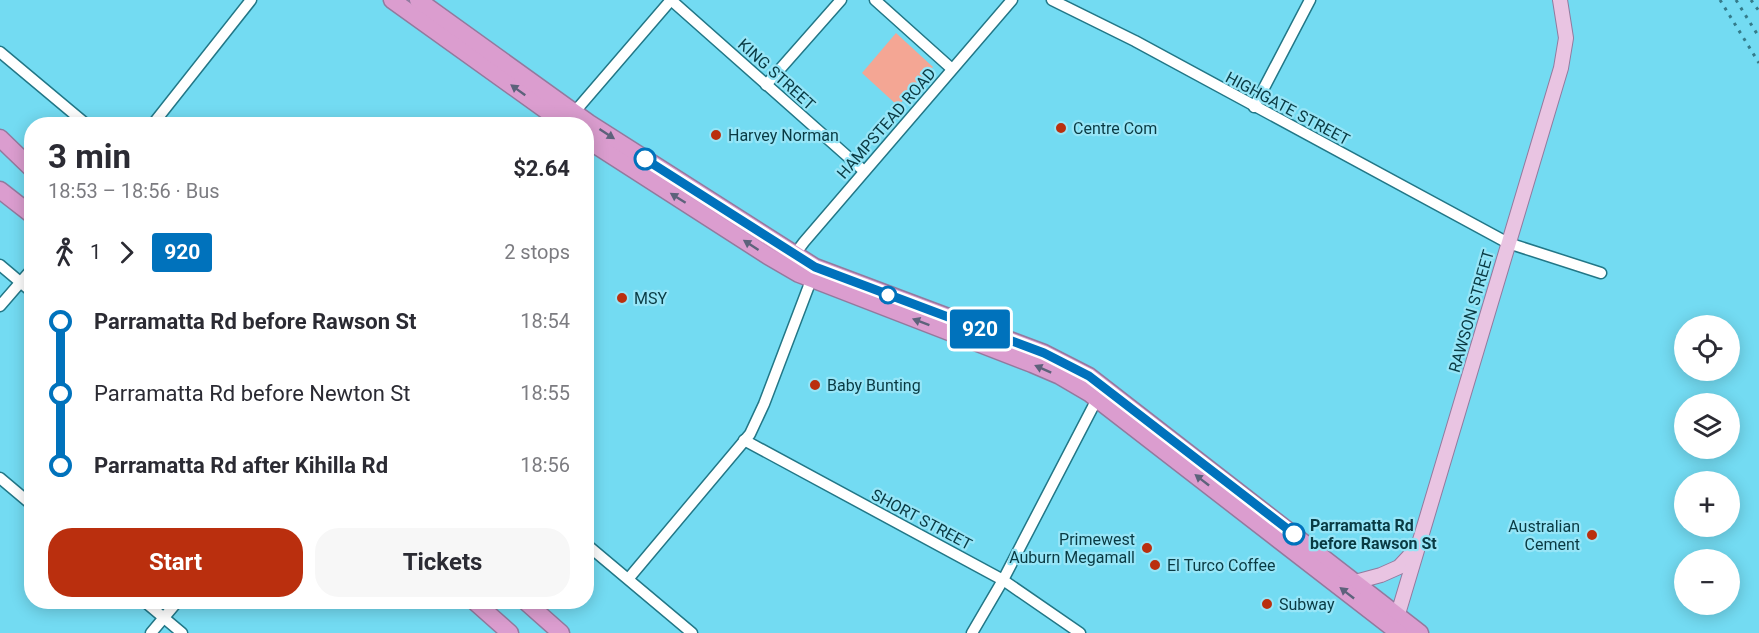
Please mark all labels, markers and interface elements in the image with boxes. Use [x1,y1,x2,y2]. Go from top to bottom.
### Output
street label: KING STREET [734,35,820,114]
street label: HAMPSTEAD ROAD [833,64,940,183]
street label: HIGHGATE STREET [1222,68,1353,149]
one-way arrow [510,84,526,96]
place label: Centre Com [1073,119,1157,138]
marker: Centre Com [1054,121,1068,135]
place label: Harvey Norman [728,126,839,145]
one-way arrow [598,128,614,140]
marker: Harvey Norman [709,128,723,142]
text: 3 min [48,137,131,176]
unlabelled marker [634,148,656,170]
text: $2.64 [513,156,570,181]
text: 18:53 – 18:56 · Bus [48,179,220,203]
one-way arrow [670,193,687,204]
icon: walk [48,236,81,269]
icon: forward [110,236,143,269]
text: 1 [90,240,101,264]
text: 920 [164,240,200,264]
text: 2 stops [504,240,570,264]
one-way arrow [743,240,759,251]
street label: RAWSON STREET [1445,247,1498,375]
unlabelled marker [879,286,897,304]
place label: MSY [634,289,667,308]
marker: MSY [615,291,629,305]
text: Parramatta Rd before Rawson St [94,309,417,334]
text: 18:54 [520,309,570,333]
line badge: 920 [946,310,1014,348]
map controls [1674,315,1740,615]
button: locate [1674,315,1740,381]
one-way arrow [912,316,930,326]
text: 920 [962,317,998,341]
one-way arrow [1035,364,1052,373]
place label: Baby Bunting [827,376,921,395]
marker: Baby Bunting [808,378,822,392]
text: Parramatta Rd before Newton St [94,381,411,406]
text: 18:55 [520,381,570,405]
button: layers [1674,393,1740,459]
text: Parramatta Rd after Kihilla Rd [94,453,388,478]
text: 18:56 [520,453,570,477]
button: + [1674,471,1740,537]
one-way arrow [1195,475,1210,487]
street label: SHORT STREET [868,485,976,554]
place label: Parramatta Rd before Rawson St [1310,516,1437,553]
place label: Australian Cement [1508,517,1580,554]
marker: Parramatta Rd before Rawson St [1283,523,1305,545]
button: Start [48,528,303,597]
button: Tickets [315,528,570,597]
marker: Australian Cement [1585,528,1599,542]
place label: Primewest Auburn Megamall [1009,530,1135,567]
marker: Primewest Auburn Megamall [1140,541,1154,555]
button: − [1674,549,1740,615]
place label: El Turco Coffee [1167,556,1275,575]
marker: El Turco Coffee [1148,558,1162,572]
one-way arrow [1340,587,1355,599]
place label: Subway [1279,595,1335,614]
marker: Subway [1260,597,1274,611]

